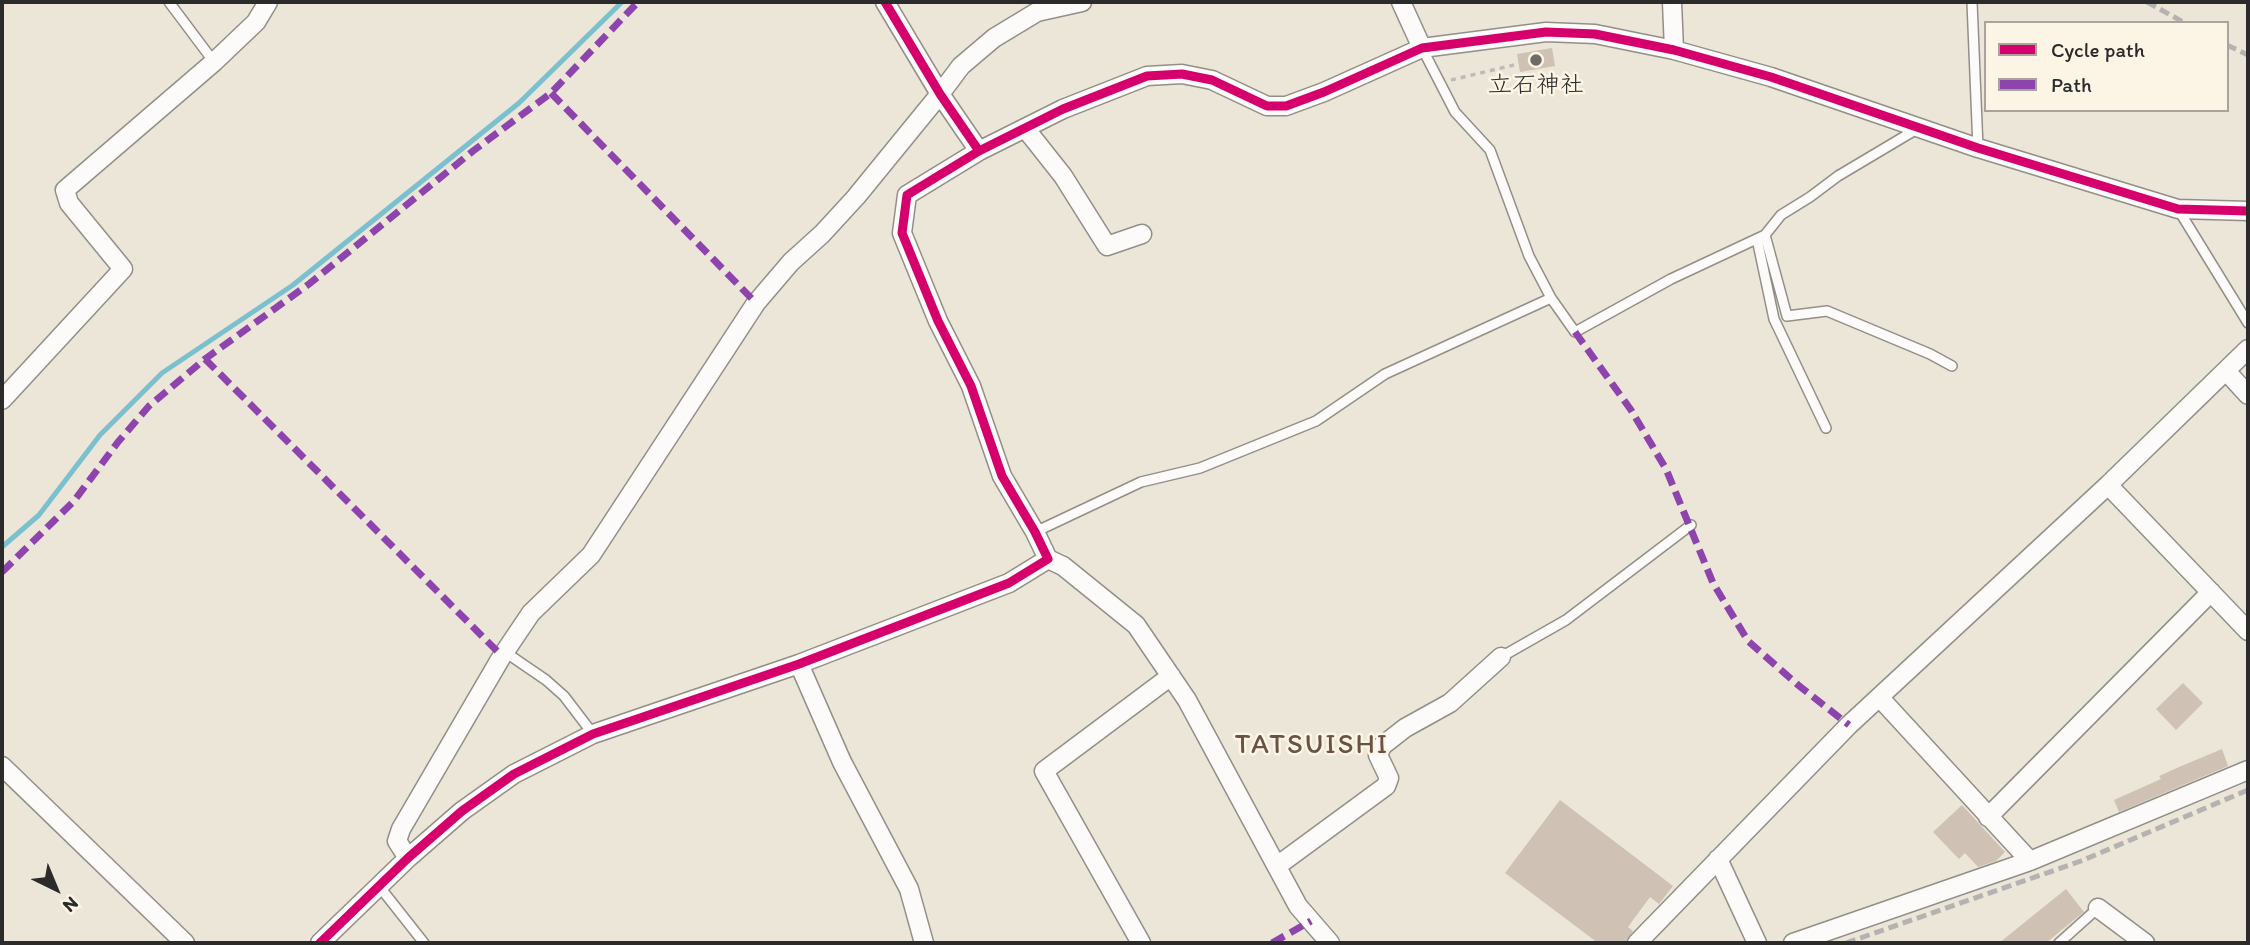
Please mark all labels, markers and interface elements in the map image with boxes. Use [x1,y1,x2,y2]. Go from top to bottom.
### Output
legend [1984,21,2229,112]
text: Cycle path [2051,37,2145,62]
marker: 立石神社 [1528,52,1544,68]
place label: 立石神社 [1488,72,1584,100]
text: Path [2051,72,2092,97]
district label: TATSUISHI [1235,729,1389,763]
north arrow [21,854,91,924]
text: N [58,892,83,918]

